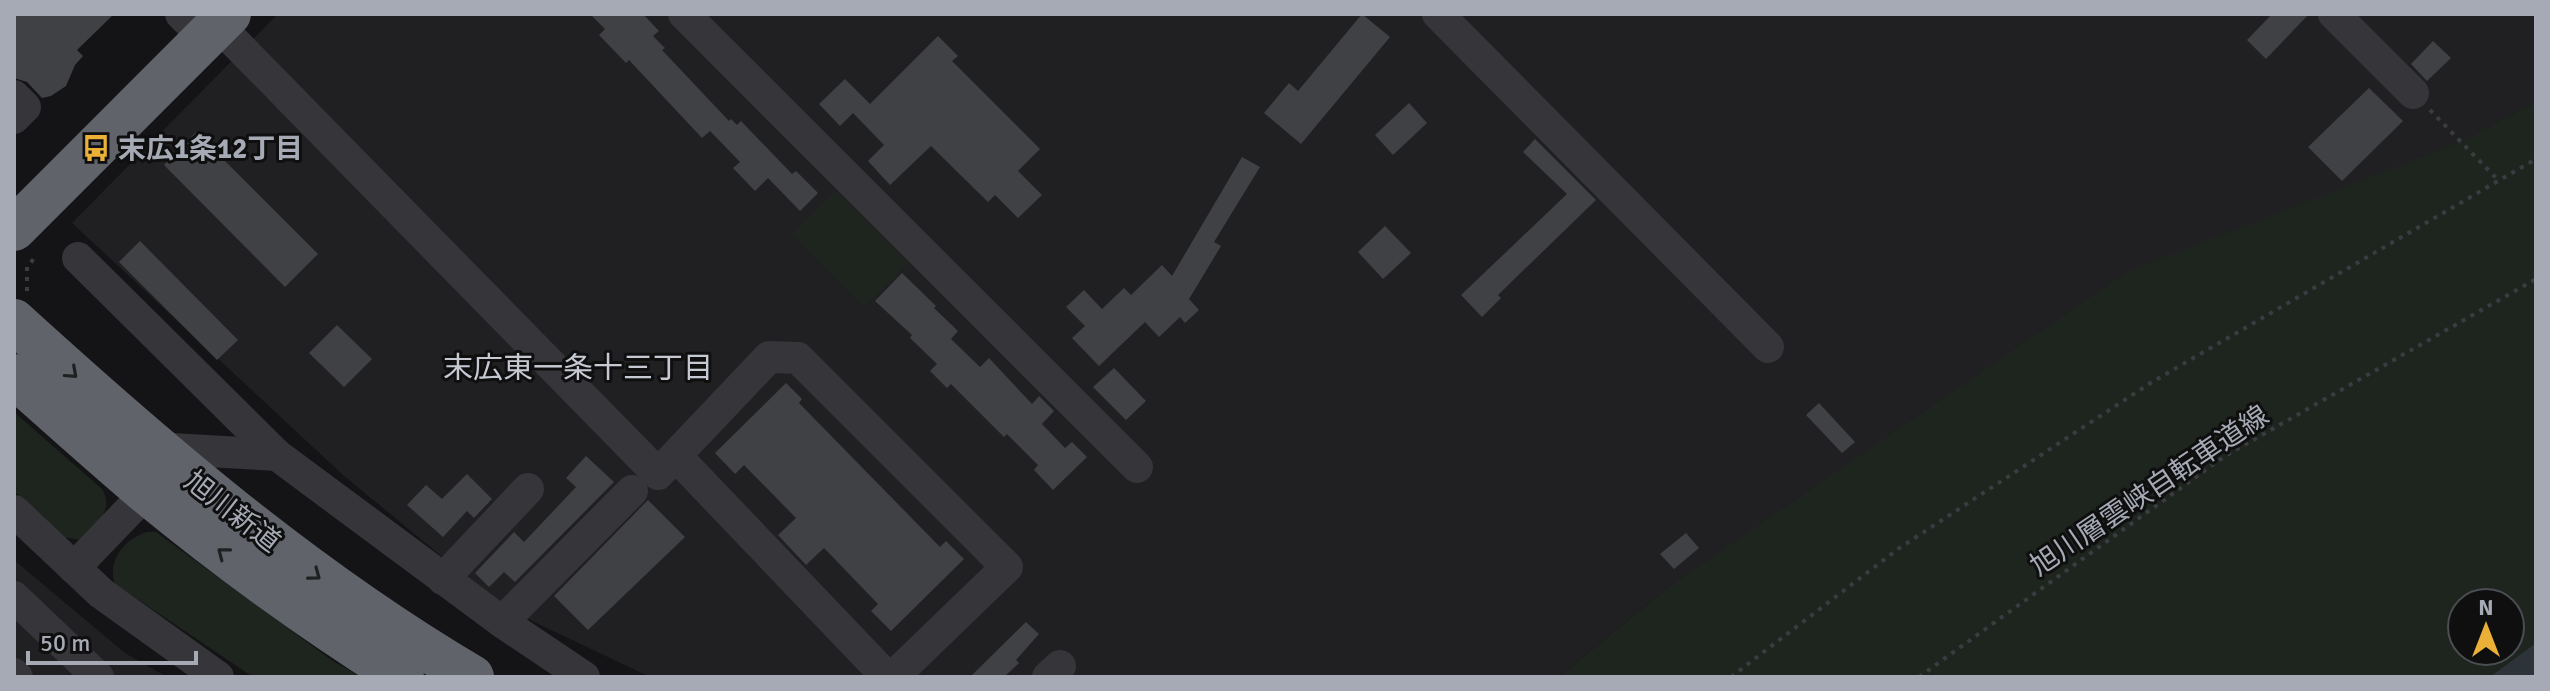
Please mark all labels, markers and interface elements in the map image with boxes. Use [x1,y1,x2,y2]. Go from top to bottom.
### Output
place label: 末広1条12丁目 [118,132,303,166]
bus stop icon: 末広1条12丁目 [81,133,111,163]
district label: 末広東一条十三丁目 [443,350,713,387]
one-way arrow [62,363,77,378]
street label: 旭川層雲峡自転車道線 [2024,398,2275,583]
street label: 旭川新道 [178,464,287,560]
one-way arrow [217,548,232,562]
one-way arrow [306,565,321,579]
north arrow [2446,587,2526,667]
text: N [2478,594,2494,621]
scale bar [28,615,196,665]
text: 50 m [40,628,90,658]

